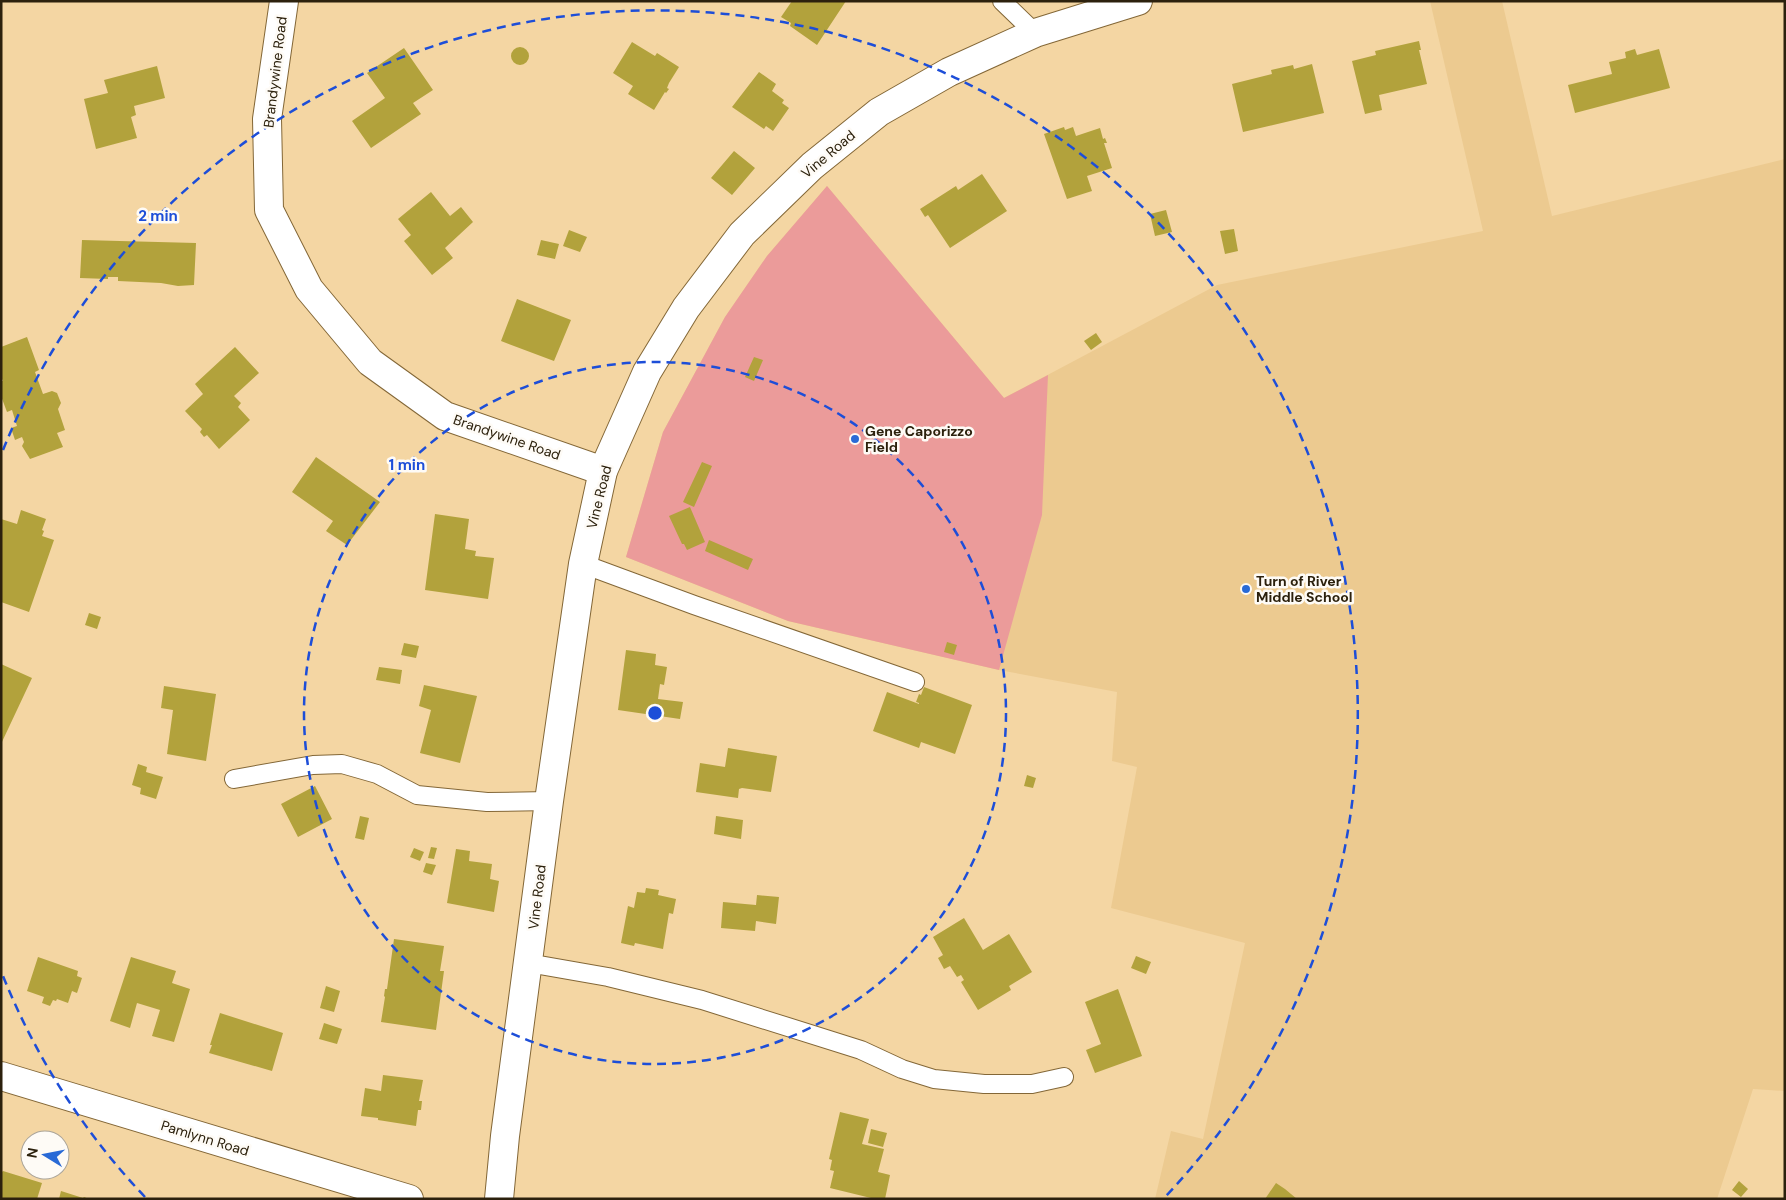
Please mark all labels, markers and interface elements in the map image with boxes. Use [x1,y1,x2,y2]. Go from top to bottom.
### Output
street label: Brandywine Road [259,15,291,129]
street label: Vine Road [797,126,859,182]
text: 2 min [138,206,178,226]
street label: Brandywine Road [451,410,563,464]
place label: Gene Caporizzo Field [865,422,973,456]
marker: Gene Caporizzo Field [849,433,861,445]
text: 1 min [389,455,425,475]
street label: Vine Road [582,463,616,531]
place label: Turn of River Middle School [1256,572,1352,606]
marker: Turn of River Middle School [1240,583,1252,595]
centre of rings [646,704,664,722]
street label: Vine Road [524,864,550,930]
street label: Pamlynn Road [159,1116,251,1160]
north arrow [20,1130,70,1180]
text: N [22,1146,42,1159]

